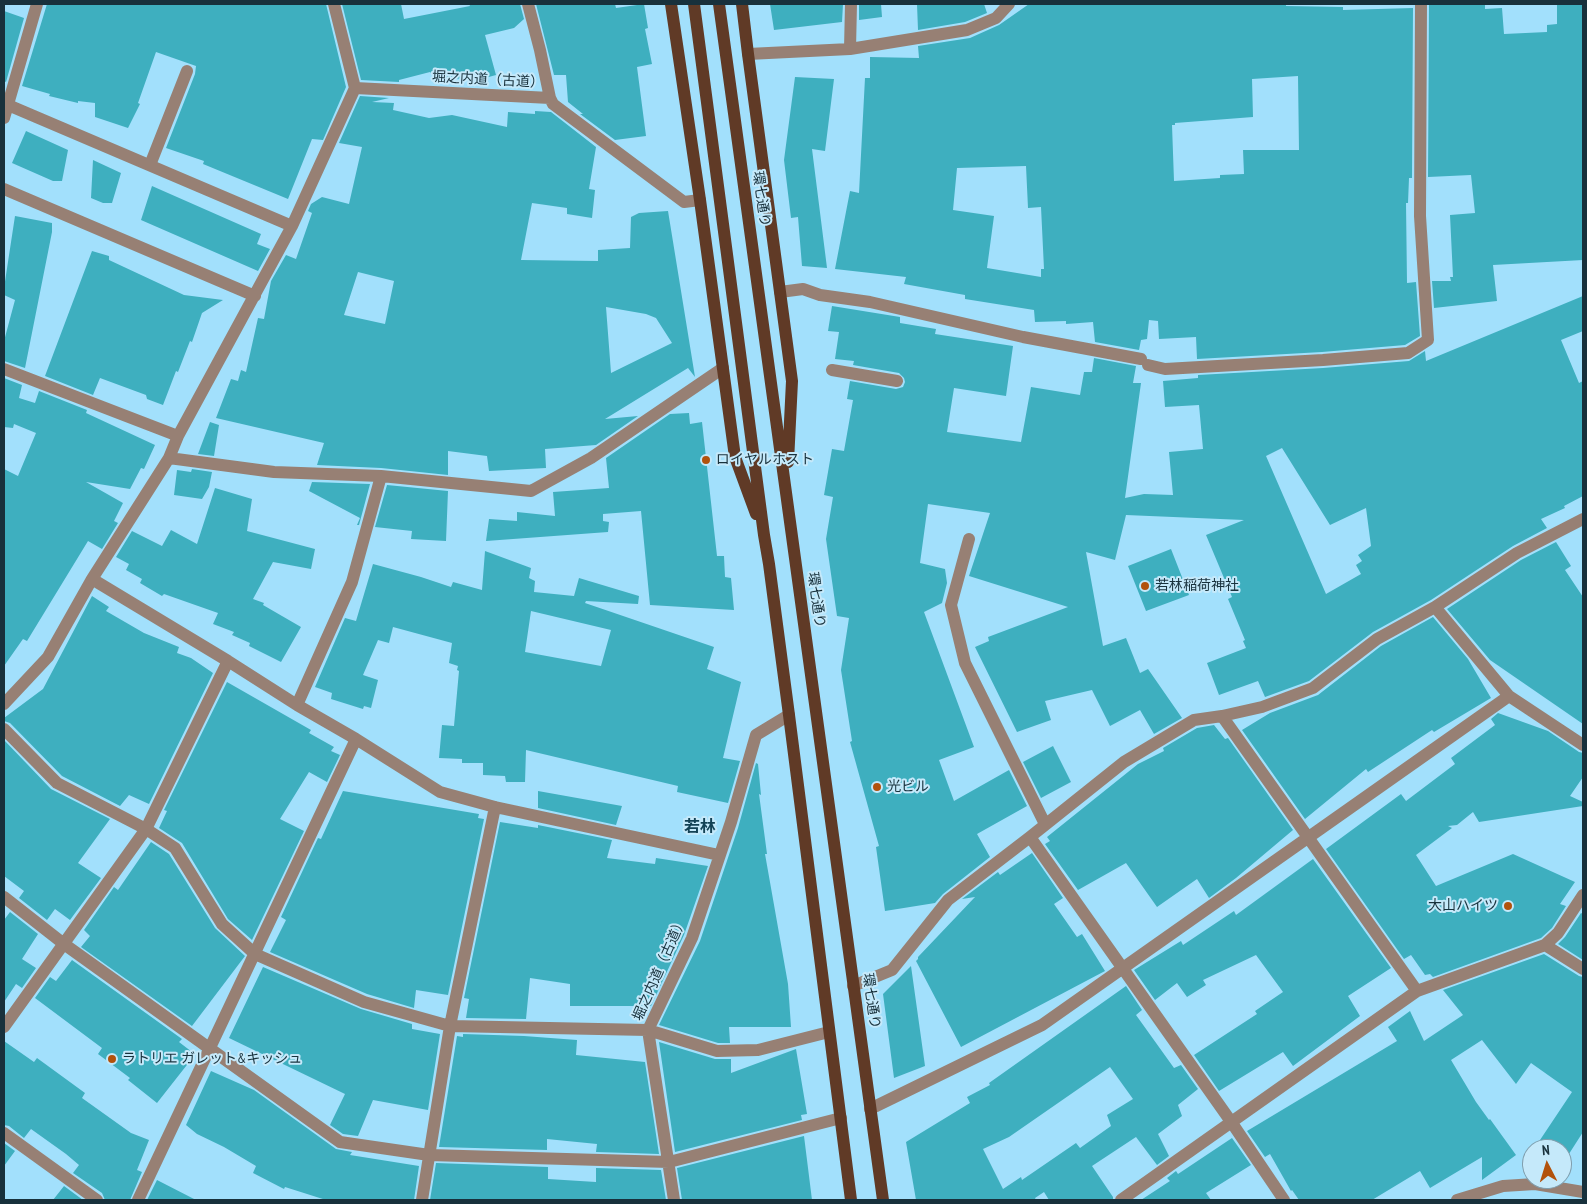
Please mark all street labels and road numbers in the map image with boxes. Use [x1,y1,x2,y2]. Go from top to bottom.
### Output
street label: 堀之内道（古道） [432,69,544,91]
street label: 環七通り [749,170,773,228]
street label: 環七通り [804,571,828,629]
street label: 堀之内道（古道） [630,914,690,1024]
street label: 環七通り [859,972,883,1030]

